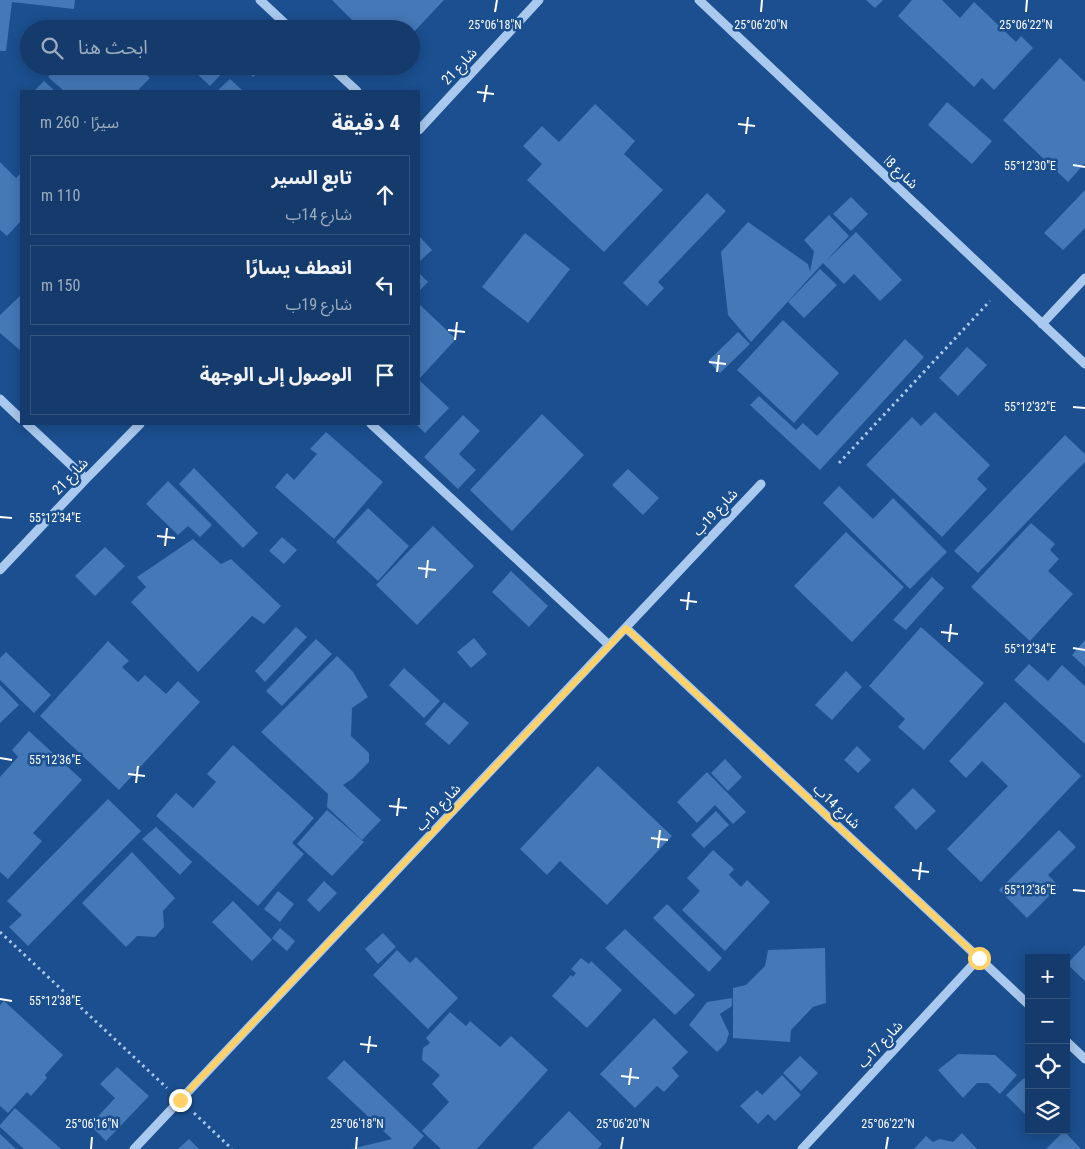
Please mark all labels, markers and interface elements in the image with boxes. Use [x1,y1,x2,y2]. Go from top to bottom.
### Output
text: 25°06'18"N [468,18,522,32]
text: 25°06'20"N [734,18,788,32]
text: 25°06'22"N [999,18,1053,32]
search box [20,20,420,75]
icon: search [38,34,66,62]
text: ابحث هنا [78,36,148,59]
street label: شارع 21 [438,44,482,90]
text: 4 دقيقة [332,111,400,135]
text: سيرًا · 260 m [40,113,119,132]
street label: شارع 8ا [879,152,921,194]
text: 55°12'30"E [1004,159,1056,173]
text: تابع السير [271,166,352,189]
icon: ahead [371,181,399,209]
text: 110 m [41,186,80,205]
text: شارع 14ب [285,205,352,224]
text: انعطف يسارًا [246,256,352,279]
icon: left [371,271,399,299]
text: 150 m [41,276,80,295]
text: شارع 19ب [285,295,352,314]
icon: arrive [371,361,399,389]
text: الوصول إلى الوجهة [200,363,352,386]
text: 55°12'32"E [1004,400,1056,414]
street label: شارع 21 [49,454,93,500]
street label: شارع 19ب [689,485,743,541]
text: 55°12'34"E [29,511,81,525]
text: 55°12'34"E [1004,642,1056,656]
text: 55°12'36"E [29,753,81,767]
street label: شارع 19ب [412,780,466,836]
street label: شارع 14ب [808,780,864,834]
text: 55°12'36"E [1004,883,1056,897]
route start [968,947,991,970]
map controls [1025,954,1070,1134]
button: + [1025,954,1070,999]
text: 55°12'38"E [29,994,81,1008]
button: − [1025,999,1070,1044]
street label: شارع 17ب [854,1017,908,1073]
button: locate [1025,1044,1070,1089]
route end [169,1089,192,1112]
button: layers [1025,1089,1070,1134]
text: 25°06'16"N [65,1117,119,1131]
text: 25°06'18"N [330,1117,384,1131]
text: 25°06'20"N [596,1117,650,1131]
text: 25°06'22"N [861,1117,915,1131]

